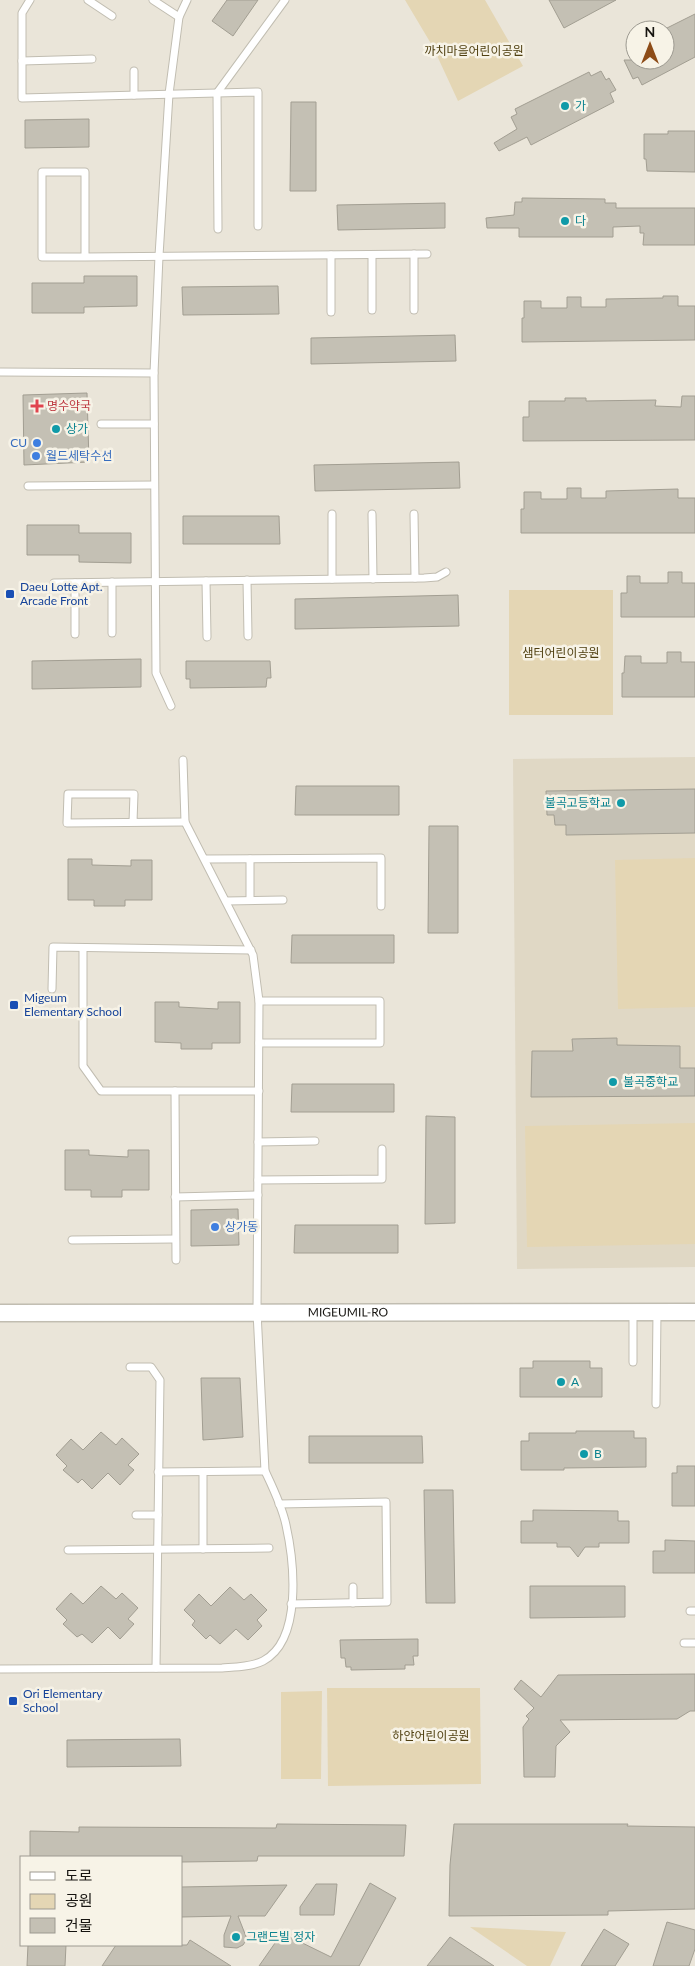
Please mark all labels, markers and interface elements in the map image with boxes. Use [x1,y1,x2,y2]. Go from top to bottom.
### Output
north arrow [625,20,675,70]
text: N [645,23,655,40]
park label: 까치마을어린이공원 [424,43,524,58]
place label: 가 [575,98,586,113]
marker: 가 [559,100,571,112]
place label: 다 [575,213,586,228]
marker: 다 [559,215,571,227]
place label: 명수약국 [47,398,91,413]
marker: 명수약국 [31,400,43,412]
place label: 상가 [66,421,88,436]
marker: 상가 [50,423,62,435]
place label: CU [10,435,27,450]
marker: CU [31,437,43,449]
place label: 월드세탁수선 [46,448,112,463]
marker: 월드세탁수선 [30,450,42,462]
place label: Daeu Lotte Apt. Arcade Front [20,579,103,608]
marker: Daeu Lotte Apt. Arcade Front [4,588,16,600]
park label: 샘터어린이공원 [522,645,600,660]
place label: 불곡고등학교 [545,795,611,810]
marker: 불곡고등학교 [615,797,627,809]
place label: Migeum Elementary School [24,990,122,1019]
marker: Migeum Elementary School [8,999,20,1011]
place label: 불곡중학교 [623,1074,678,1089]
marker: 불곡중학교 [607,1076,619,1088]
place label: 상가동 [225,1219,258,1234]
marker: 상가동 [209,1221,221,1233]
street label: MIGEUMIL-RO [308,1304,389,1320]
place label: A [571,1374,580,1389]
marker: A [555,1376,567,1388]
place label: B [594,1446,602,1461]
marker: B [578,1448,590,1460]
place label: Ori Elementary School [23,1686,103,1715]
marker: Ori Elementary School [7,1695,19,1707]
park label: 하얀어린이공원 [392,1728,470,1743]
legend [20,1856,182,1946]
text: 도로 [65,1866,93,1884]
text: 공원 [65,1891,93,1909]
text: 건물 [65,1916,93,1934]
place label: 그랜드빌 정자 [246,1929,315,1944]
marker: 그랜드빌 정자 [230,1931,242,1943]

